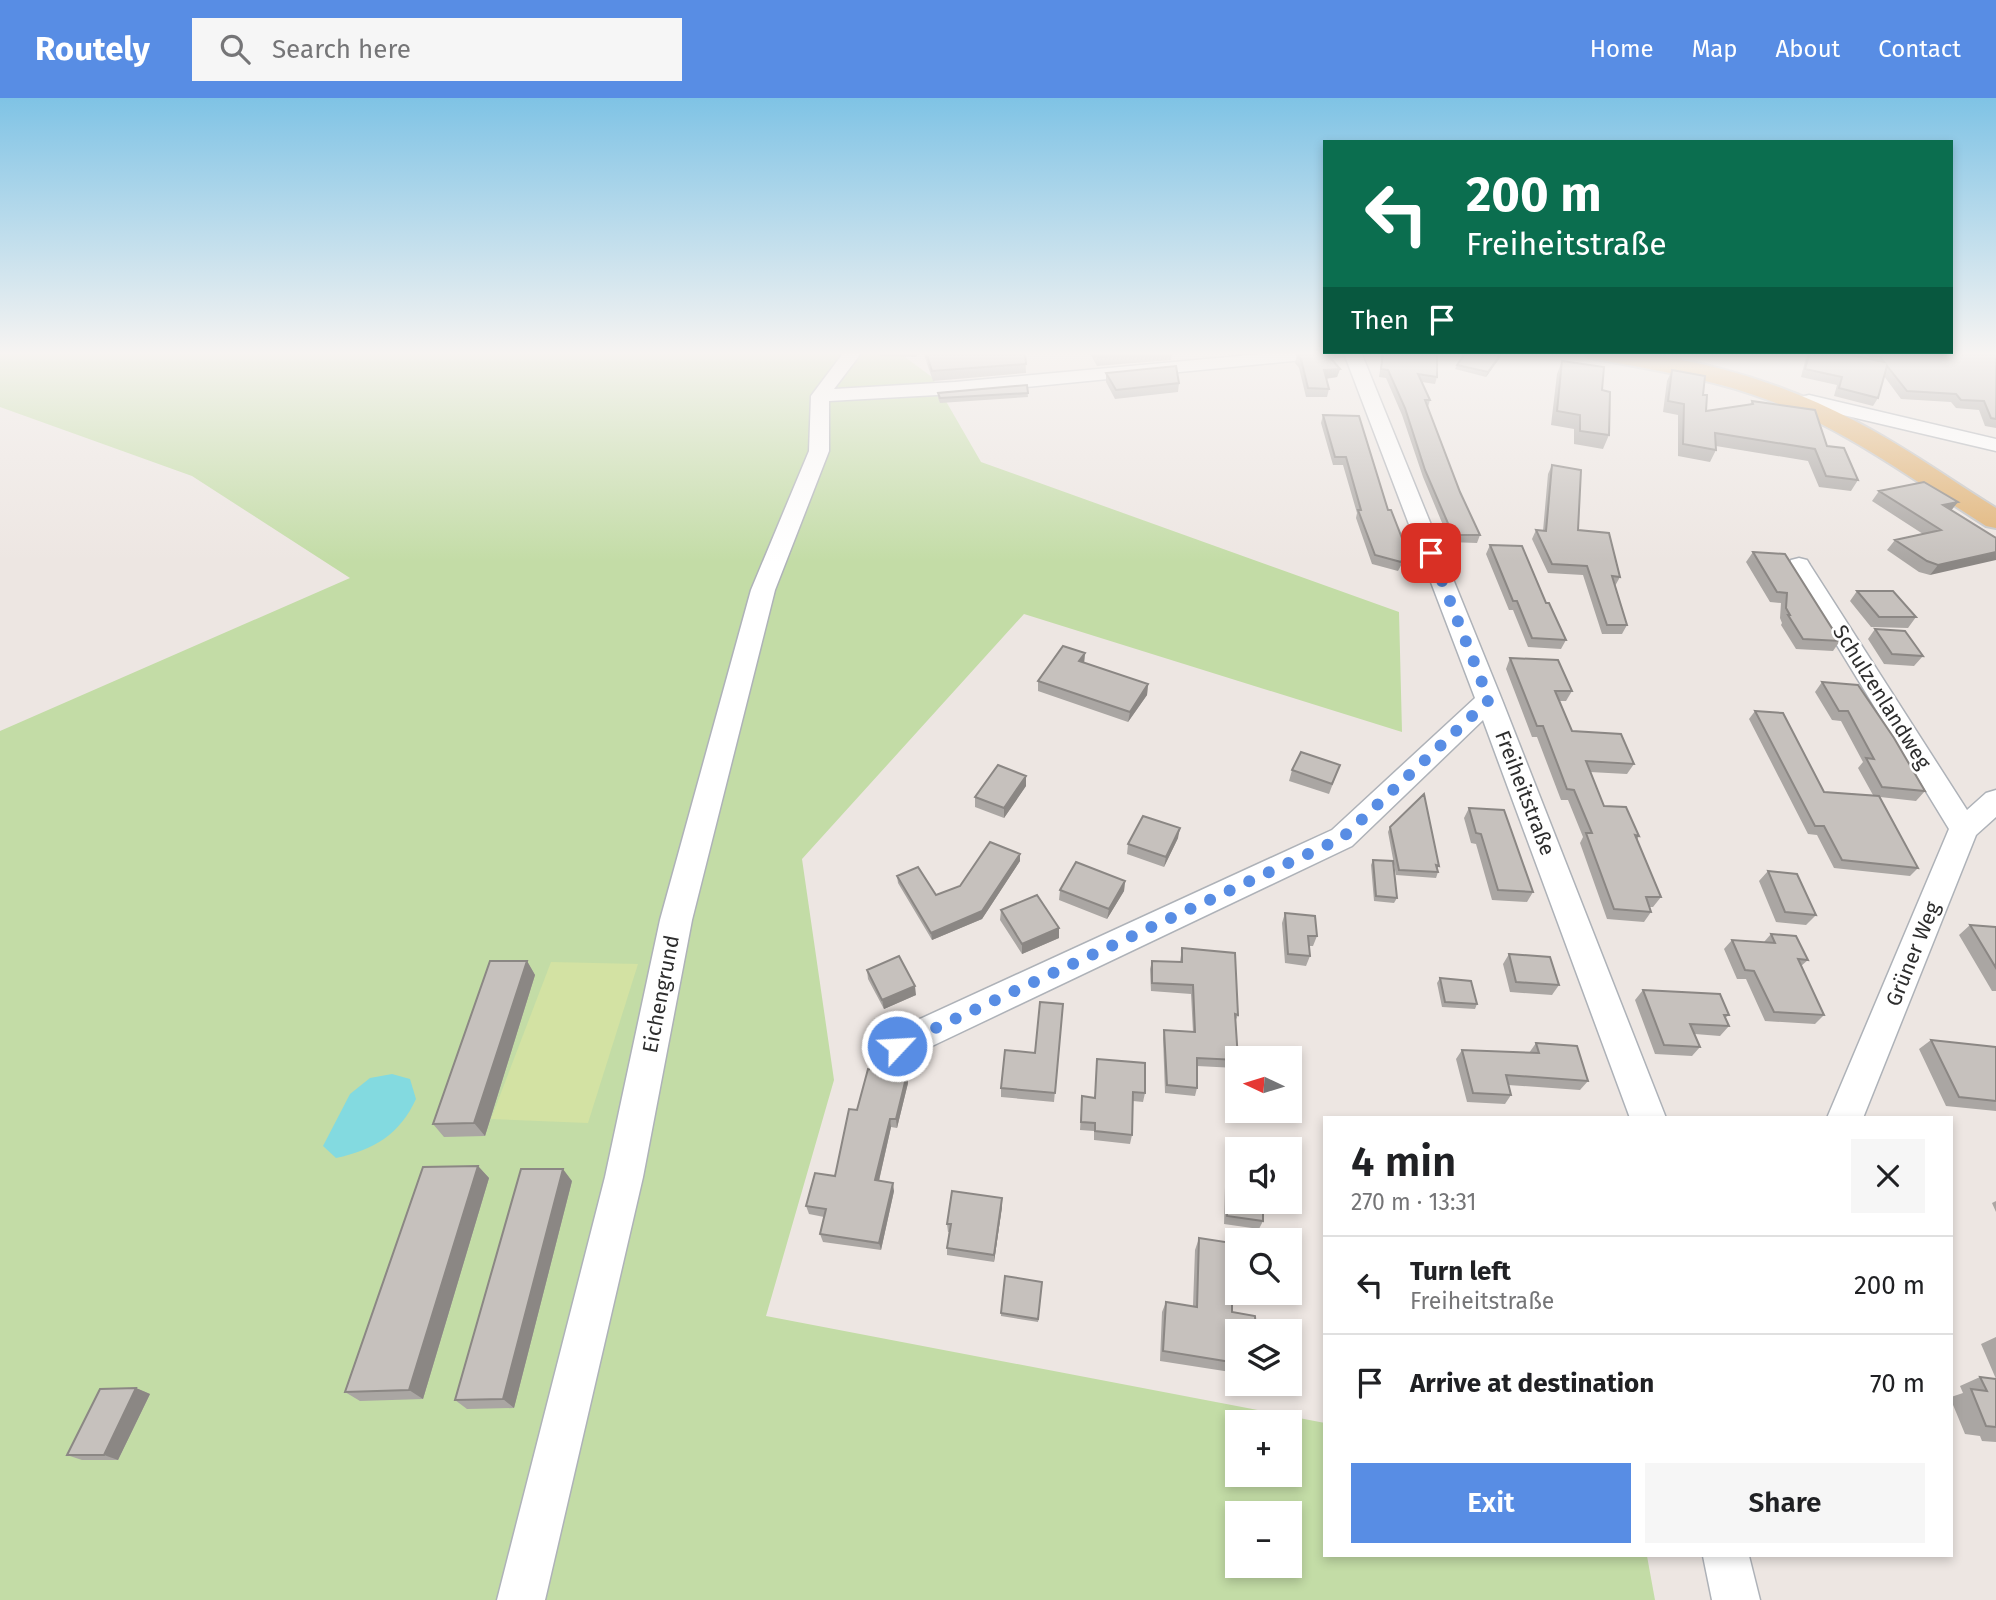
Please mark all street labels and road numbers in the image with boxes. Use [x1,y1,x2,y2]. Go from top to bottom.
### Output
street label: Schulzenlandweg [1827,620,1937,774]
street label: Freiheitstraße [1489,727,1561,859]
street label: Grüner Weg [1880,898,1946,1010]
street label: Eichengrund [637,933,685,1055]

